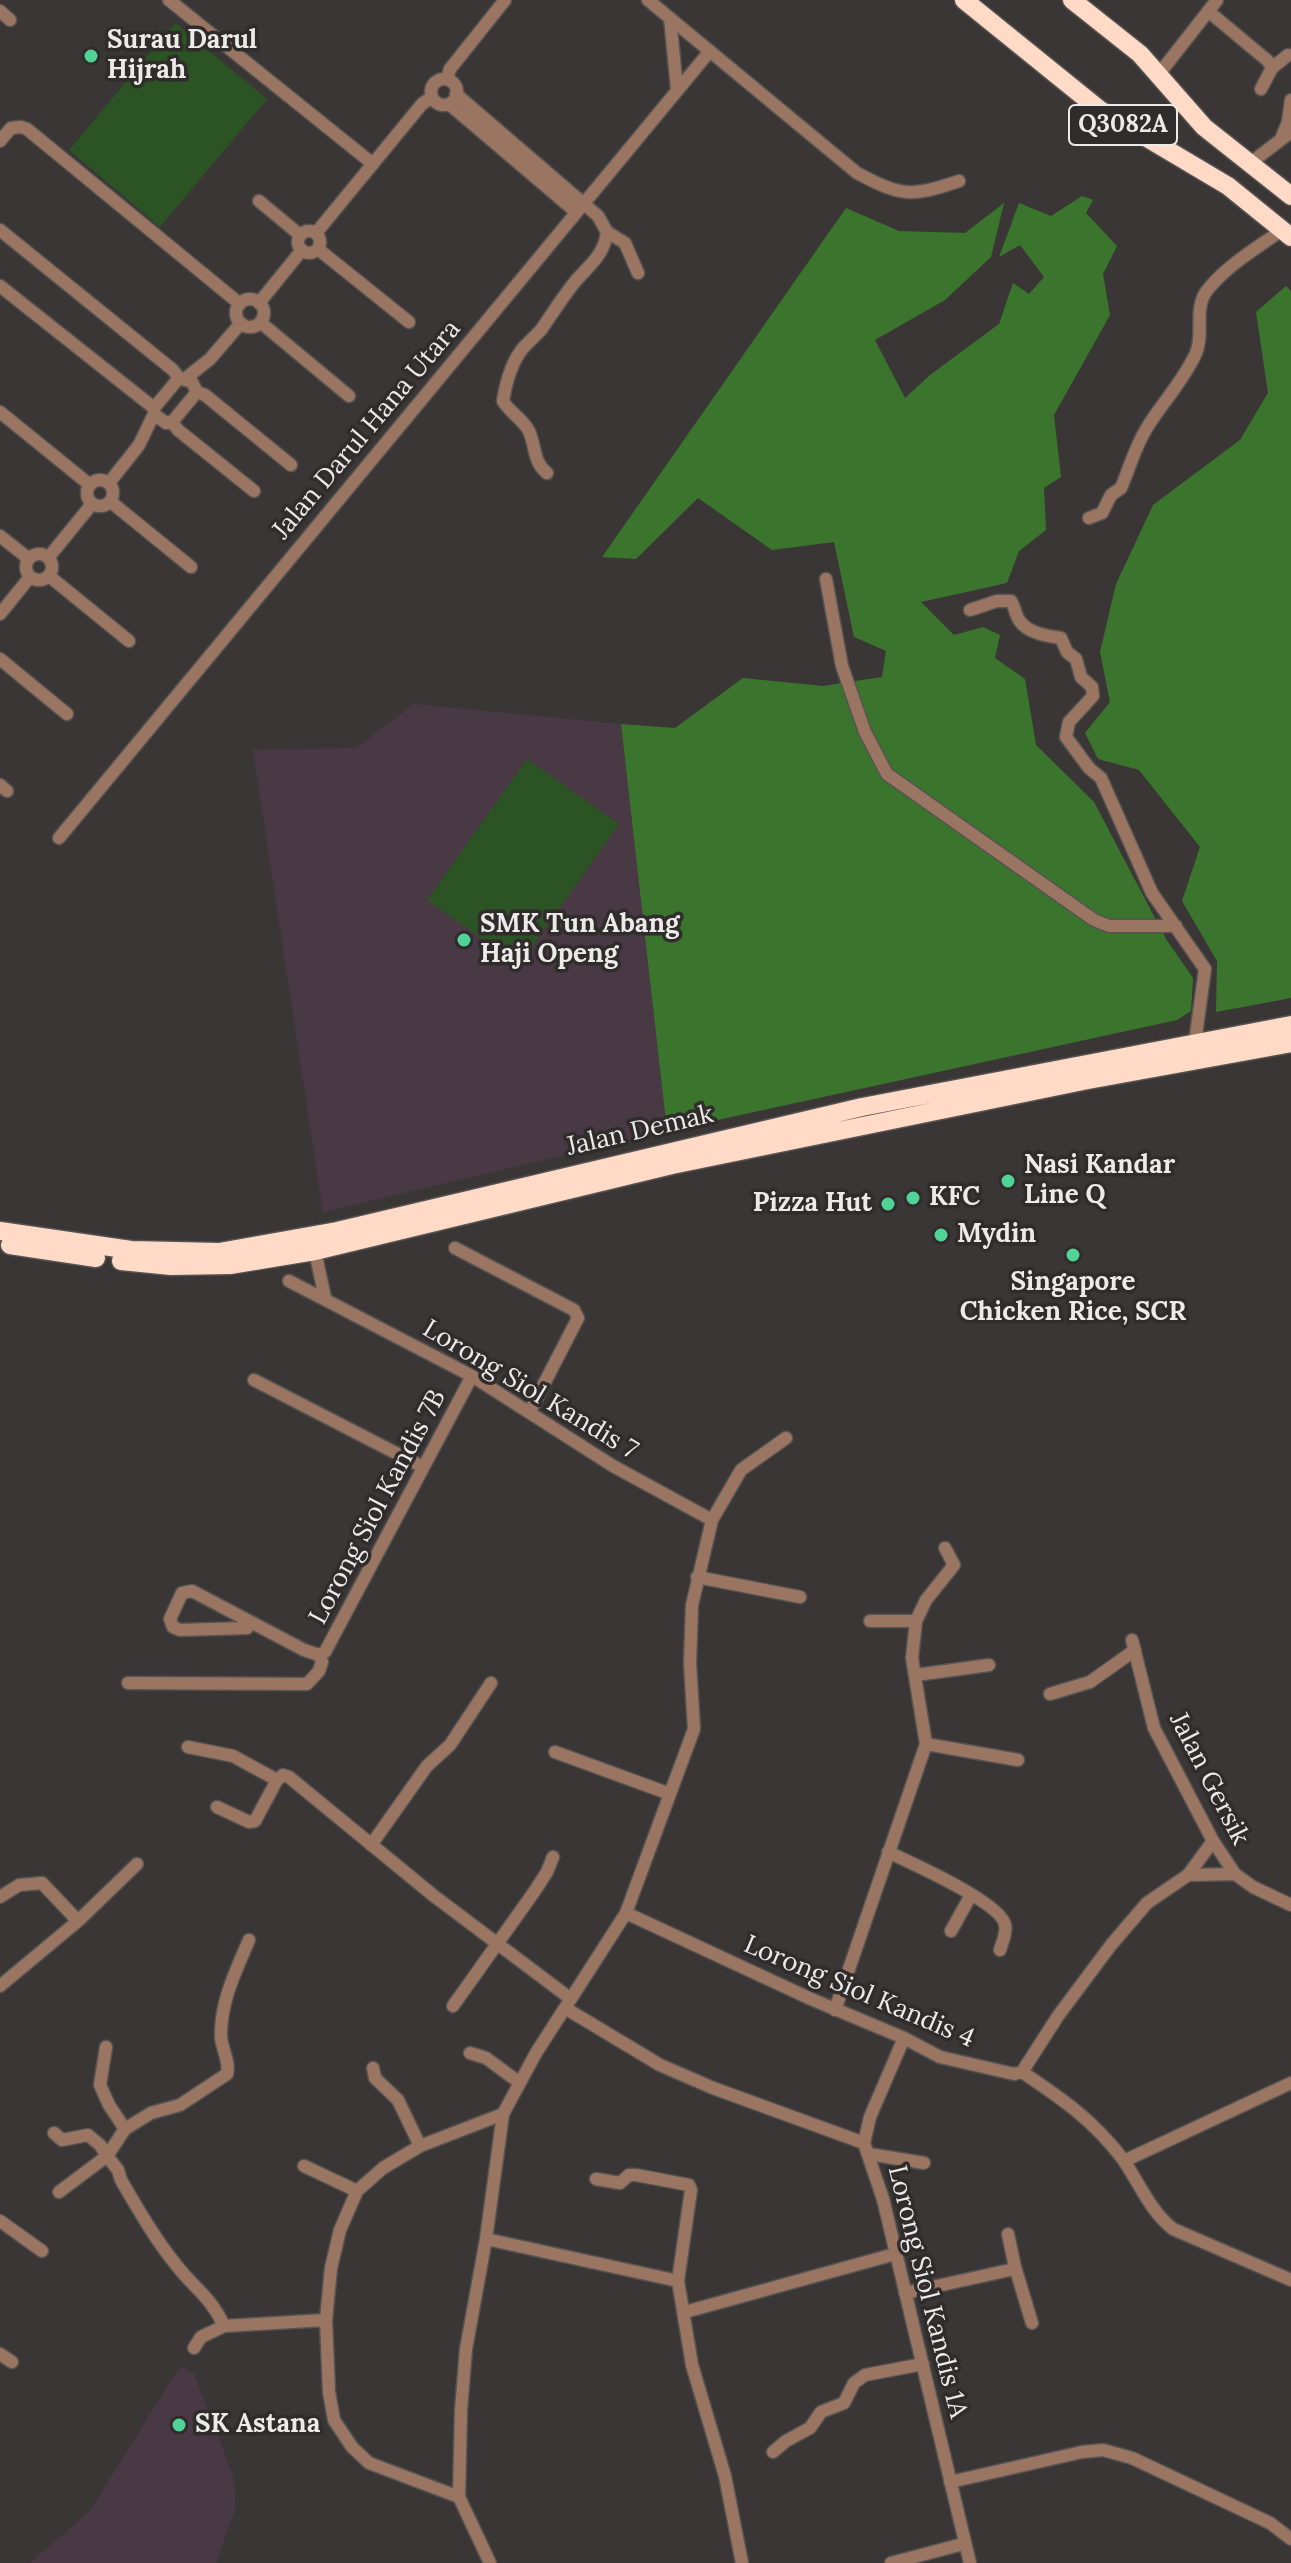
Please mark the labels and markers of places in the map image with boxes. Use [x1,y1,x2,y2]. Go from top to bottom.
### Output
place label: Surau Darul Hijrah [107,25,257,86]
marker: Surau Darul Hijrah [82,47,100,65]
place label: SMK Tun Abang Haji Openg [480,909,680,970]
marker: SMK Tun Abang Haji Openg [455,931,473,949]
place label: Nasi Kandar Line Q [1024,1150,1175,1212]
marker: Nasi Kandar Line Q [999,1172,1017,1190]
place label: KFC [929,1182,980,1214]
place label: Pizza Hut [753,1188,872,1220]
marker: KFC [904,1189,922,1207]
marker: Pizza Hut [879,1195,897,1213]
place label: Mydin [957,1219,1036,1251]
marker: Mydin [932,1226,950,1244]
marker: Singapore Chicken Rice, SCR [1064,1246,1082,1264]
place label: Singapore Chicken Rice, SCR [960,1267,1186,1328]
place label: SK Astana [195,2409,320,2441]
marker: SK Astana [170,2416,188,2434]

